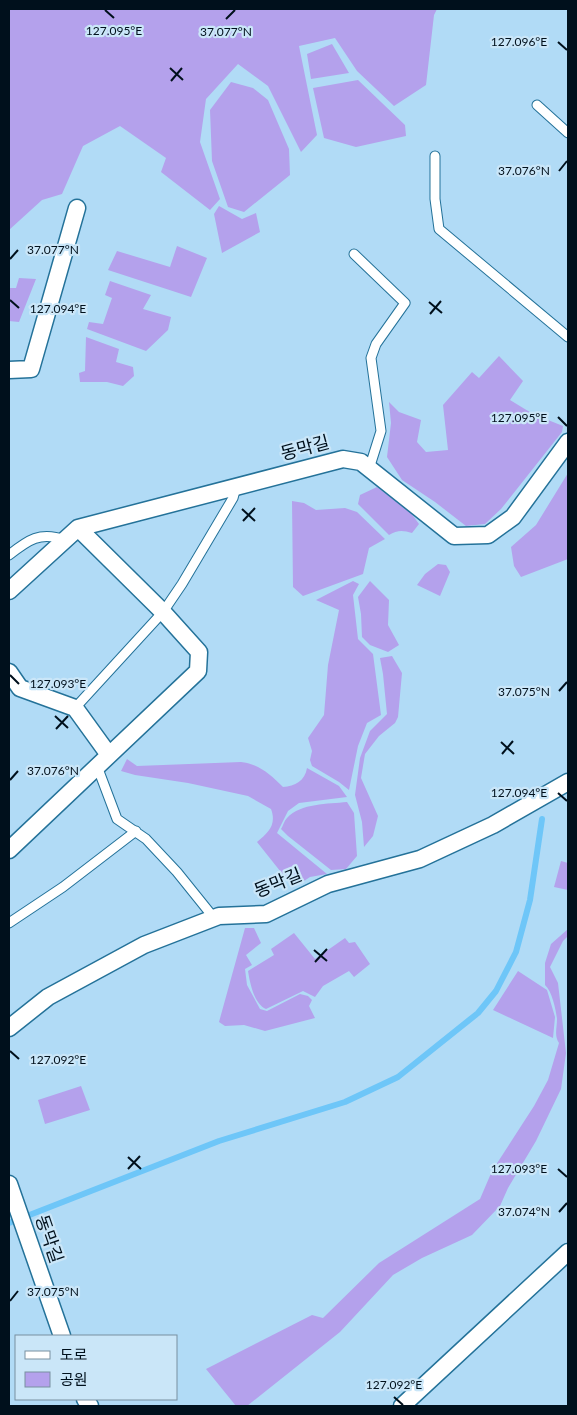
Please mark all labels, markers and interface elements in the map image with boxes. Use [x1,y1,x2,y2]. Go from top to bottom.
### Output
text: 127.095°E [86,23,142,38]
text: 37.077°N [200,24,252,39]
text: 127.096°E [491,34,547,49]
text: 37.076°N [498,163,550,178]
text: 37.077°N [27,242,79,257]
text: 127.094°E [30,301,86,316]
text: 127.095°E [491,410,547,425]
street label: 동막길 [278,430,332,464]
text: 127.093°E [30,676,86,691]
text: 37.075°N [498,684,550,699]
text: 37.076°N [27,763,79,778]
text: 127.094°E [491,785,547,800]
street label: 동막길 [250,863,305,902]
text: 127.092°E [30,1052,86,1067]
text: 127.093°E [491,1161,547,1176]
text: 37.074°N [498,1204,550,1219]
street label: 동막길 [31,1212,68,1266]
text: 37.075°N [27,1284,79,1299]
legend [15,1335,178,1400]
text: 도로 [60,1345,88,1363]
text: 공원 [60,1370,88,1388]
text: 127.092°E [366,1377,422,1392]

